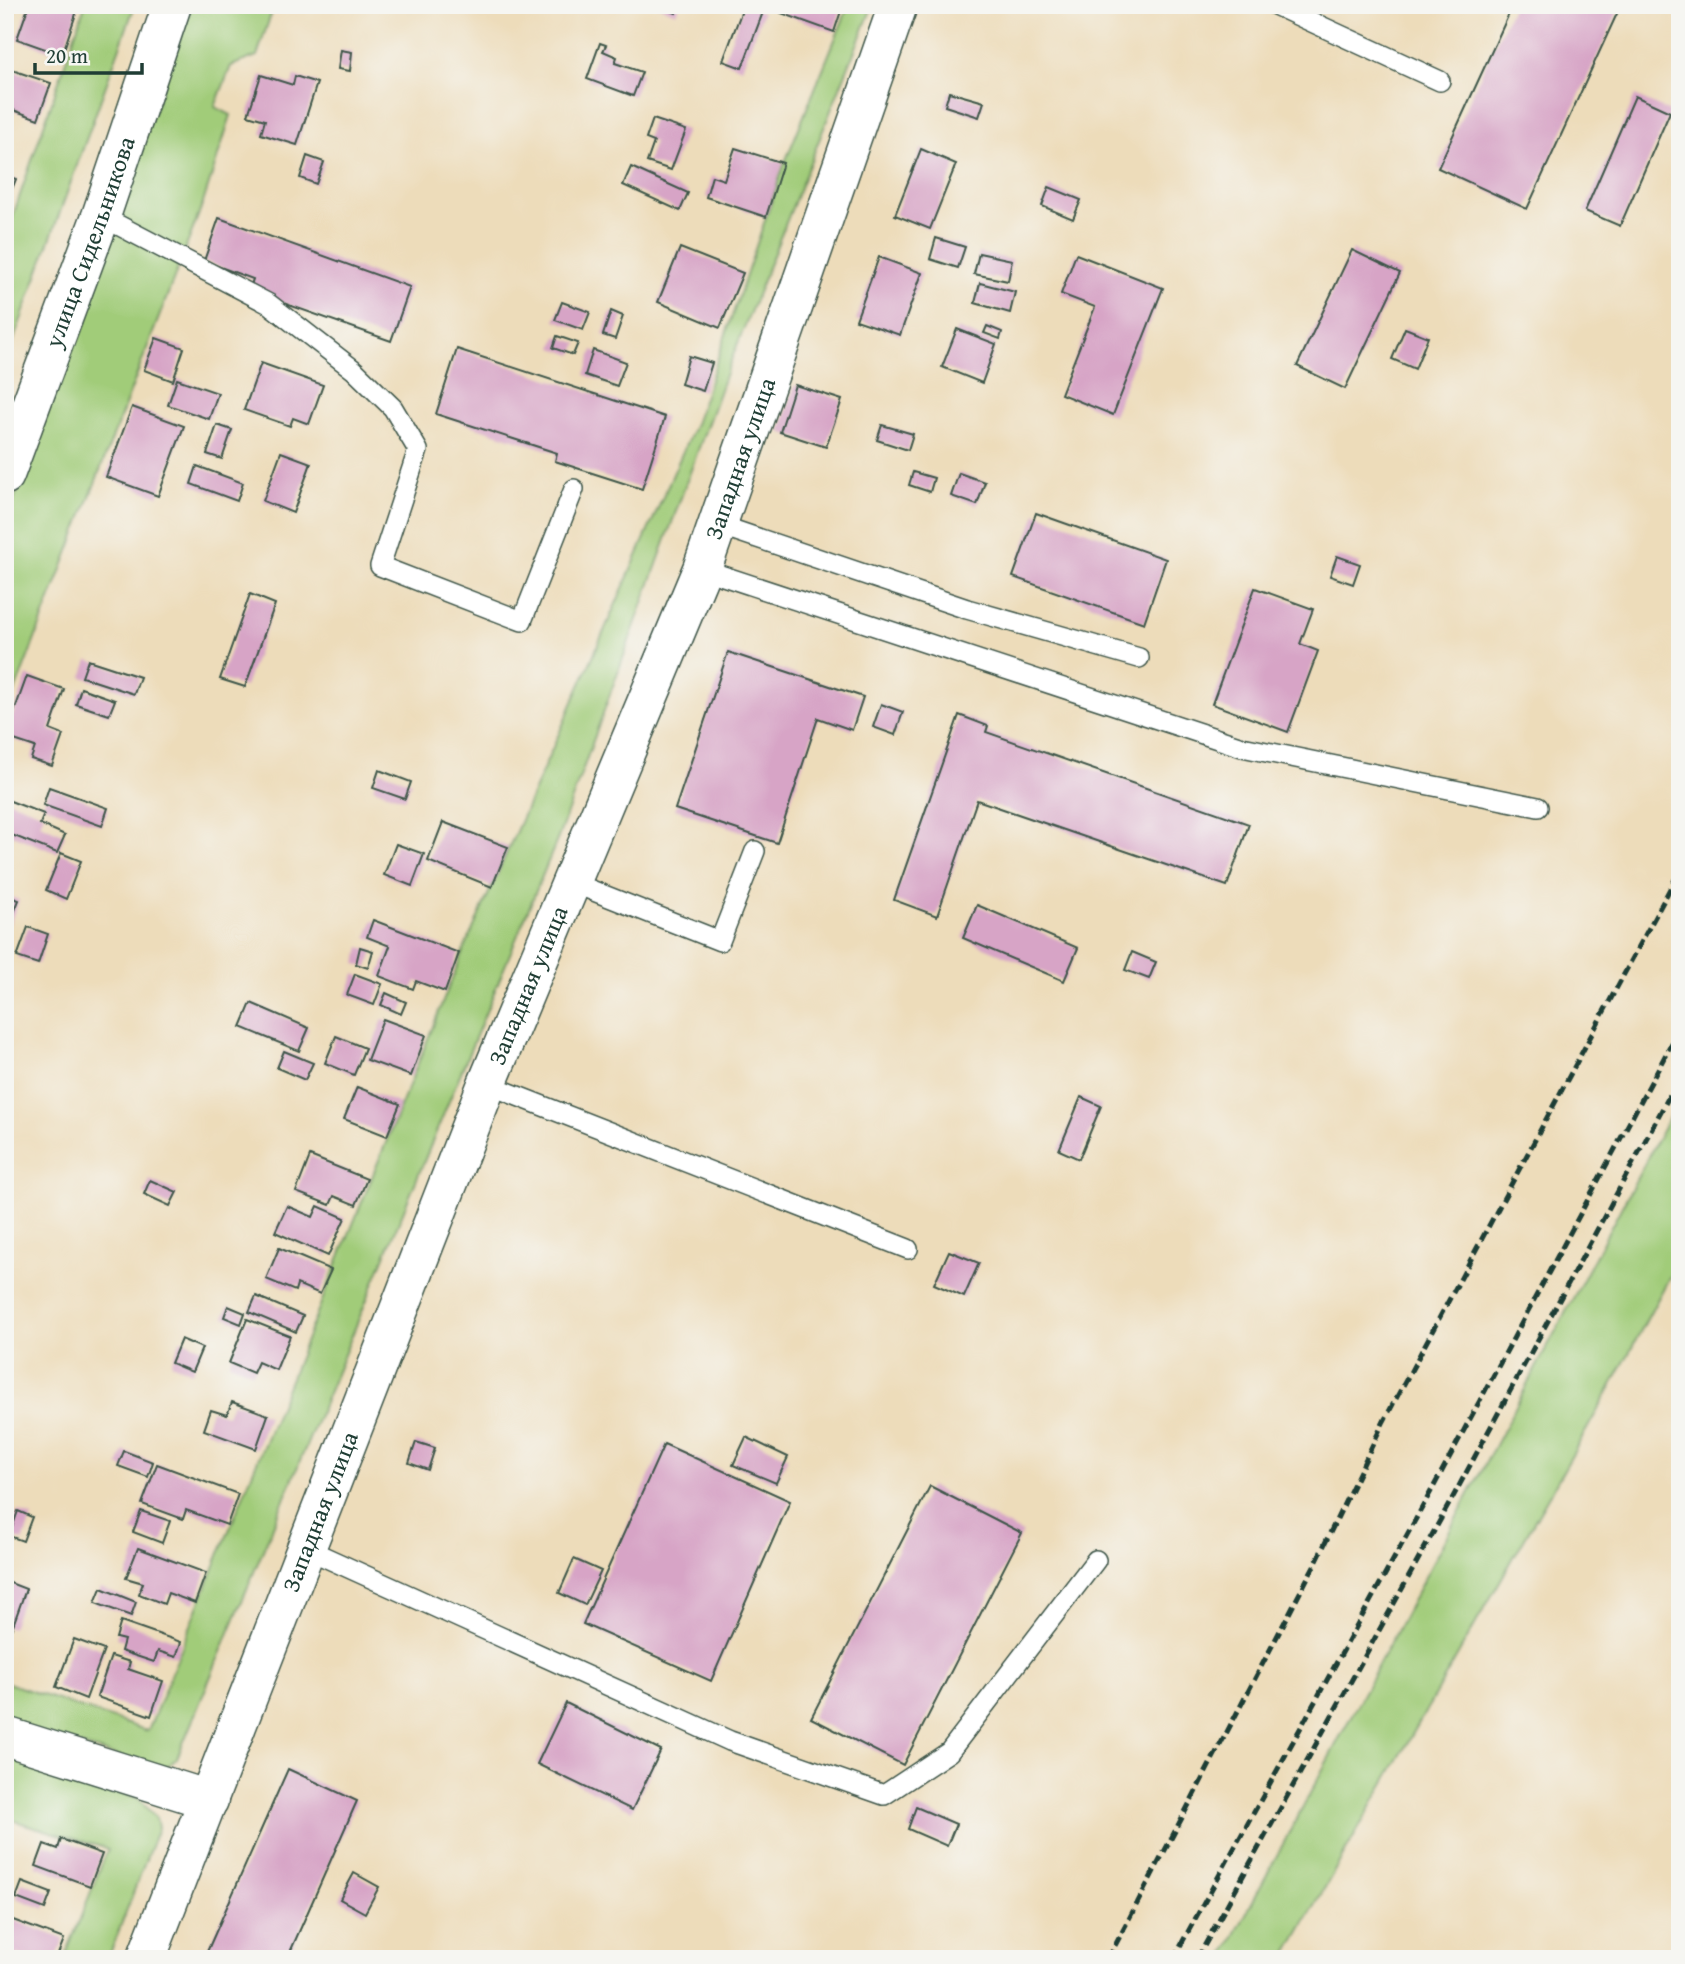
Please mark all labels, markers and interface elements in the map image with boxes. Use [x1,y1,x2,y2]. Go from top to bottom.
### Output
scale bar [35,32,142,76]
text: 20 m [46,40,88,71]
street label: улица Сидельникова [35,131,144,354]
street label: Западная улица [696,372,784,544]
street label: Западная улица [479,900,577,1070]
street label: Западная улица [273,1426,367,1597]

